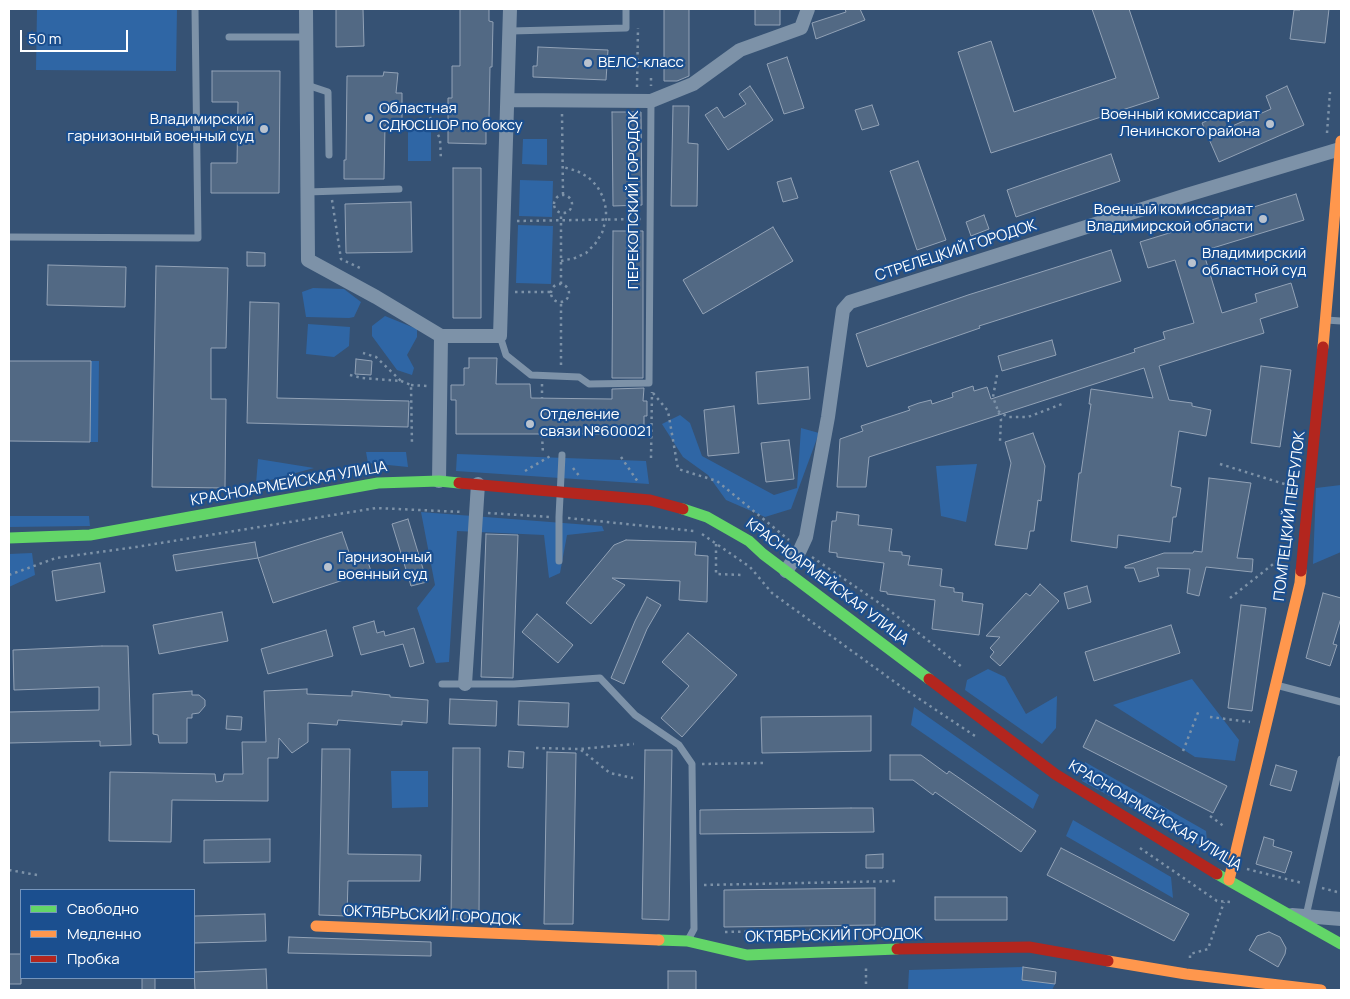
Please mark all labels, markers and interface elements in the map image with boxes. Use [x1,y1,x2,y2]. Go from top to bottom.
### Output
scale bar [22,20,130,52]
text: 50 m [28,28,62,49]
place label: ВЕЛС-класс [598,54,684,72]
marker: ВЕЛС-класс [582,57,594,69]
place label: Областная СДЮСШОР по боксу [379,100,523,135]
place label: Военный комиссариат Ленинского района [1101,106,1260,141]
place label: Владимирский гарнизонный военный суд [67,111,254,146]
street label: ПЕРЕКОПСКИЙ ГОРОДОК [625,111,643,289]
marker: Областная СДЮСШОР по боксу [363,112,375,124]
marker: Военный комиссариат Ленинского района [1264,118,1276,130]
marker: Владимирский гарнизонный военный суд [258,123,270,135]
place label: Военный комиссариат Владимирской области [1087,201,1253,236]
marker: Военный комиссариат Владимирской области [1257,213,1269,225]
street label: СТРЕЛЕЦКИЙ ГОРОДОК [873,216,1039,286]
place label: Владимирский областной суд [1202,245,1306,280]
marker: Владимирский областной суд [1186,257,1198,269]
place label: Отделение связи №600021 [540,406,652,441]
marker: Отделение связи №600021 [524,418,536,430]
street label: ПОМПЕЦКИЙ ПЕРЕУЛОК [1271,430,1309,602]
street label: КРАСНОАРМЕЙСКАЯ УЛИЦА [189,458,389,510]
street label: КРАСНОАРМЕЙСКАЯ УЛИЦА [742,515,912,649]
place label: Гарнизонный военный суд [338,549,432,584]
marker: Гарнизонный военный суд [322,561,334,573]
street label: КРАСНОАРМЕЙСКАЯ УЛИЦА [1065,757,1245,875]
legend [20,889,195,979]
text: Свободно [67,898,139,919]
street label: ОКТЯБРЬСКИЙ ГОРОДОК [343,902,521,930]
text: Медленно [67,923,141,944]
street label: ОКТЯБРЬСКИЙ ГОРОДОК [745,925,923,947]
text: Пробка [67,948,120,969]

